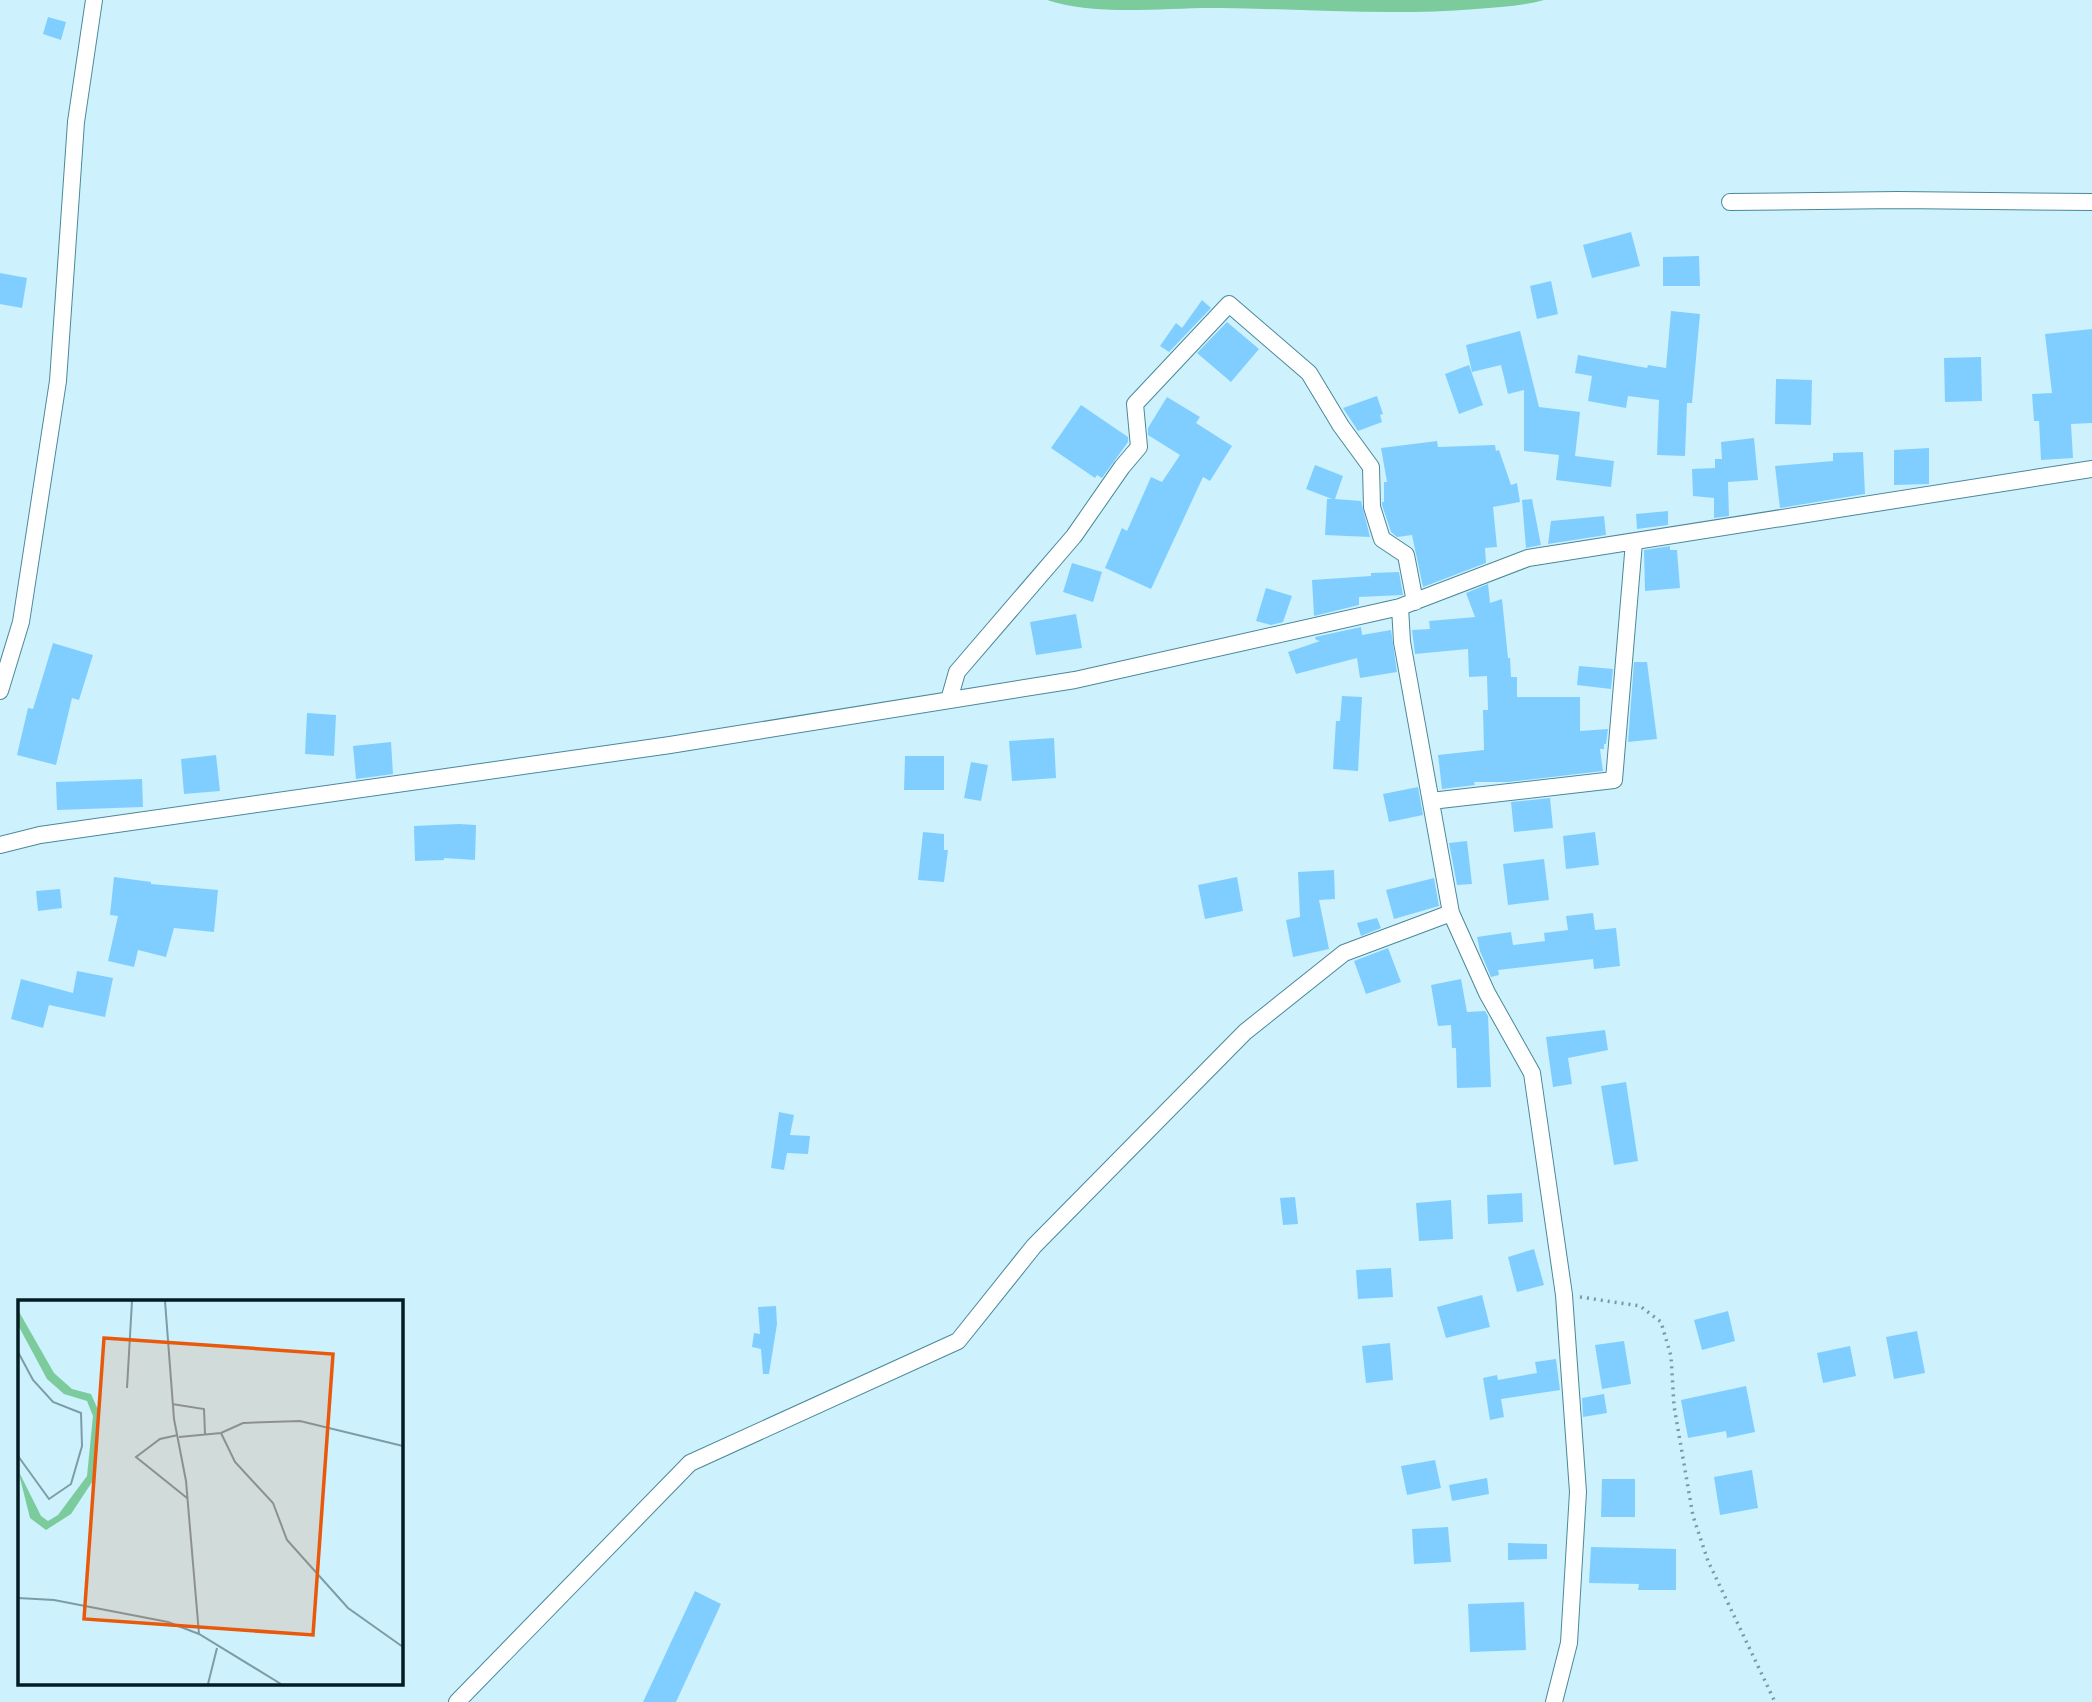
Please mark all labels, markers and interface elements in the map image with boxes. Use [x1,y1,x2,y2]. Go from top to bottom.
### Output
inset map [18,1300,402,1684]

